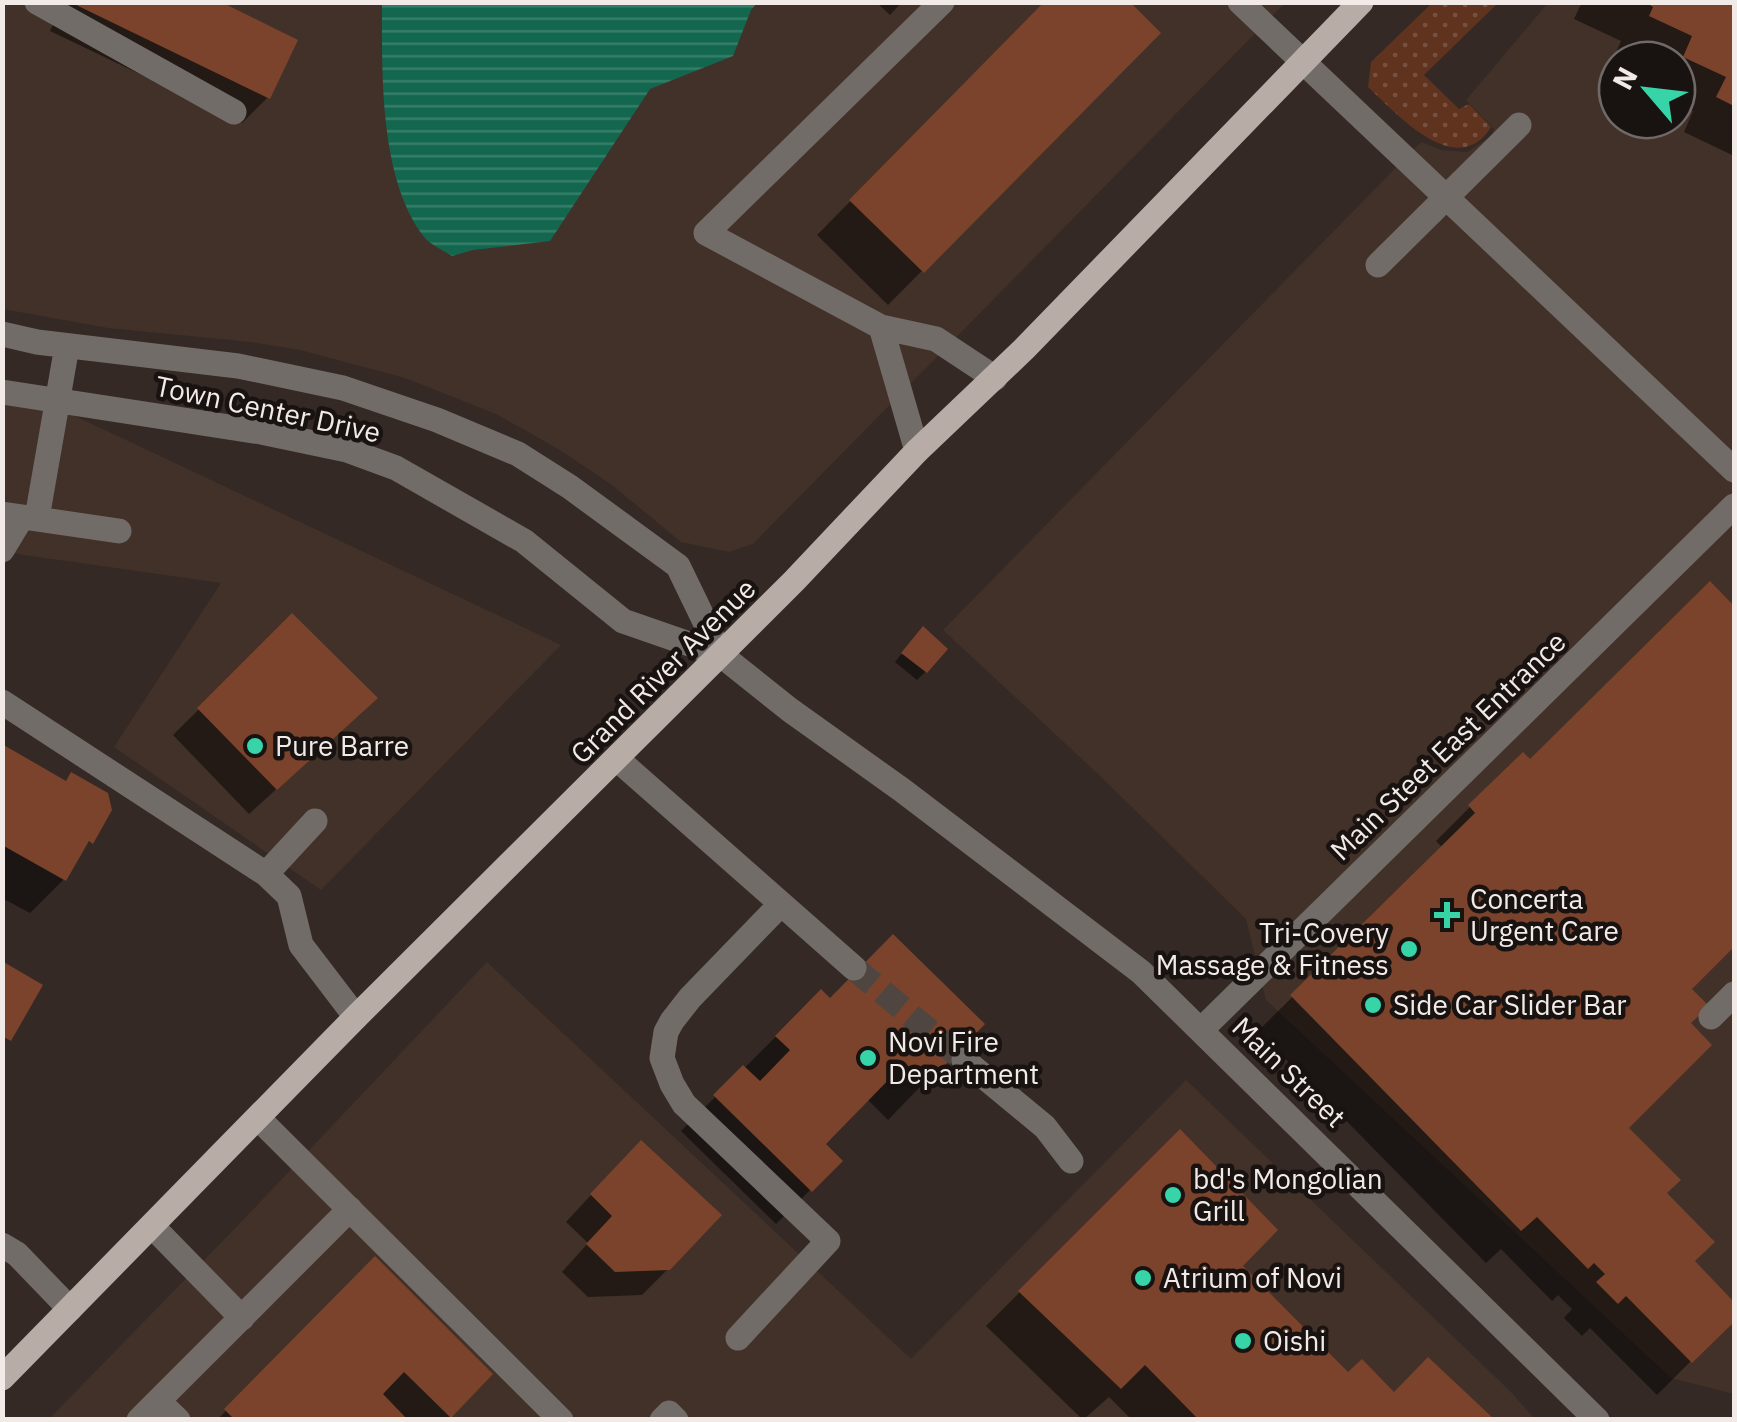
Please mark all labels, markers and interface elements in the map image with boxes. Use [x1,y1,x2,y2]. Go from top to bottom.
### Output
north arrow [1597,40,1697,140]
text: N [1603,60,1646,96]
street label: Town Center Drive [152,367,384,450]
street label: Grand River Avenue [562,570,763,771]
street label: Main Steet East Entrance [1322,623,1573,868]
place label: Pure Barre [275,727,409,764]
marker: Pure Barre [244,735,266,757]
place label: Concerta Urgent Care [1470,880,1619,949]
marker: Concerta Urgent Care [1434,902,1460,928]
place label: Tri-Covery Massage & Fitness [1156,914,1389,983]
marker: Tri-Covery Massage & Fitness [1398,938,1420,960]
place label: Side Car Slider Bar [1393,986,1627,1023]
marker: Side Car Slider Bar [1362,994,1384,1016]
street label: Main Street [1225,1008,1354,1135]
place label: Novi Fire Department [888,1023,1039,1092]
marker: Novi Fire Department [857,1047,879,1069]
place label: bd's Mongolian Grill [1193,1160,1383,1229]
marker: bd's Mongolian Grill [1162,1184,1184,1206]
place label: Atrium of Novi [1163,1259,1342,1296]
marker: Atrium of Novi [1132,1267,1154,1289]
place label: Oishi [1263,1322,1326,1359]
marker: Oishi [1232,1330,1254,1352]

